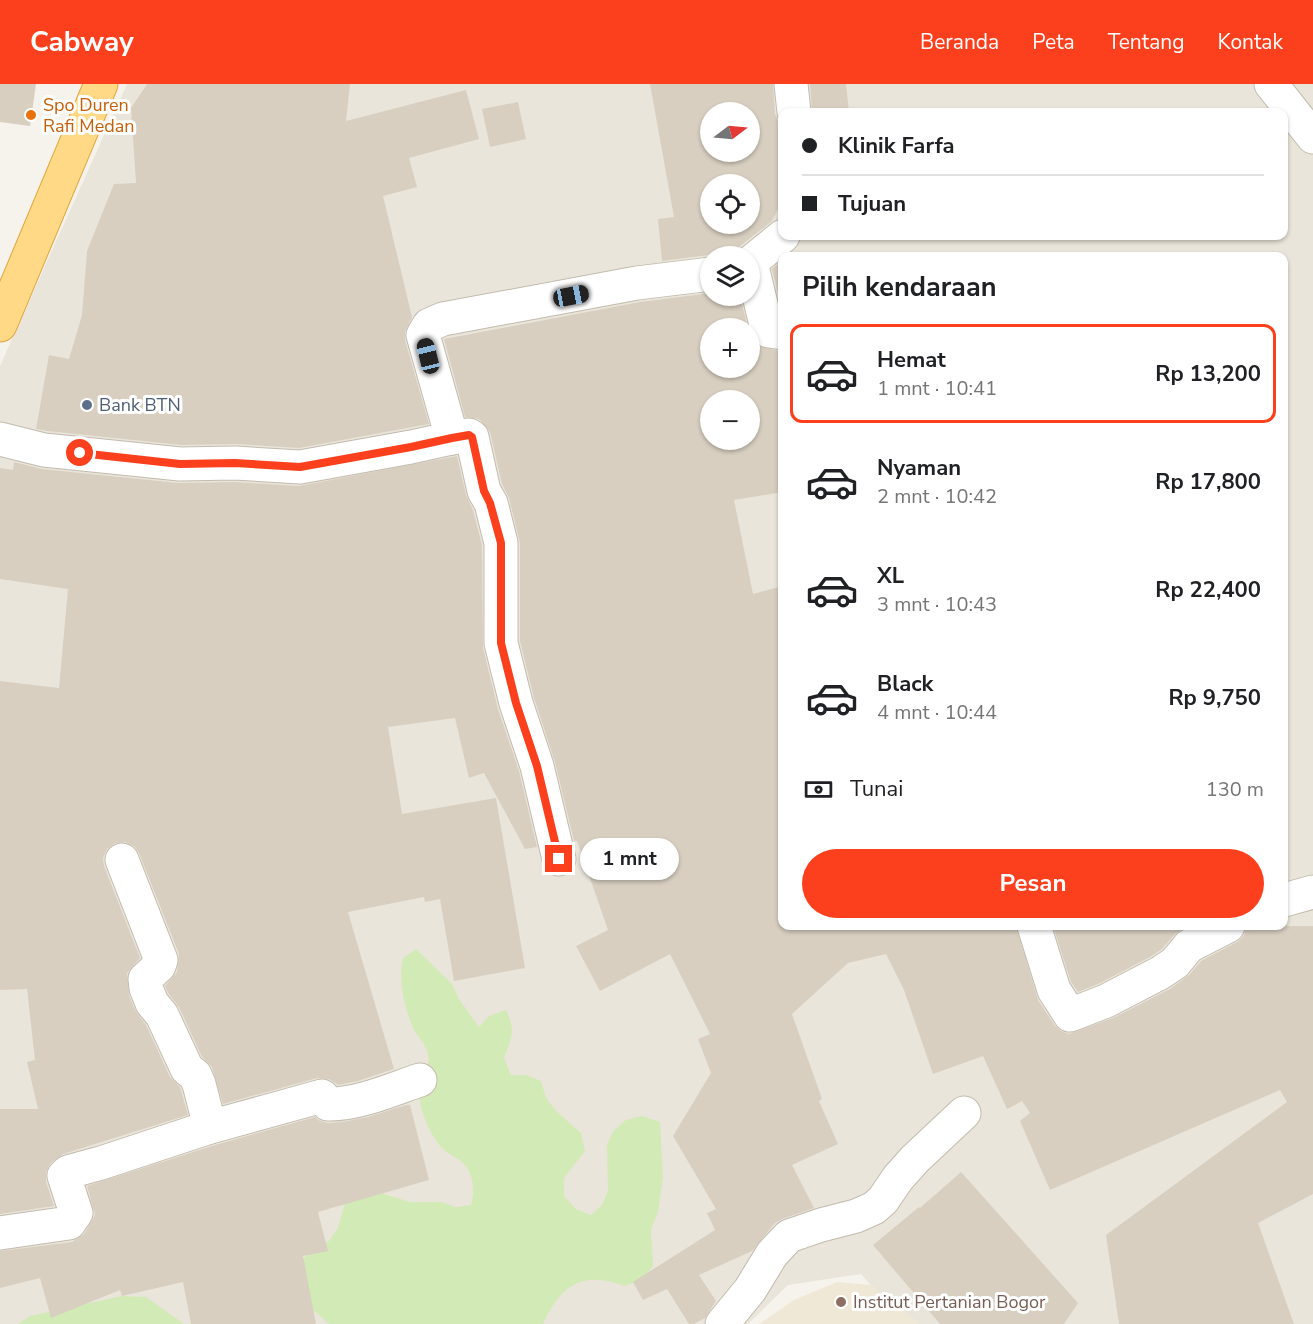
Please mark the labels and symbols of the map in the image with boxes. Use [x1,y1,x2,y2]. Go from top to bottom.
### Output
place label: Spo Duren Rafi Medan [43,93,134,138]
north arrow [700,102,760,162]
marker: Spo Duren Rafi Medan [24,108,38,122]
car [552,284,590,308]
car [415,336,441,376]
place label: Bank BTN [99,393,181,417]
marker: Bank BTN [80,398,94,412]
route start [66,439,93,466]
callout: 1 mnt [580,838,679,880]
route end [545,845,572,872]
place label: Institut Pertanian Bogor [853,1290,1046,1314]
marker: Institut Pertanian Bogor [834,1295,848,1309]

